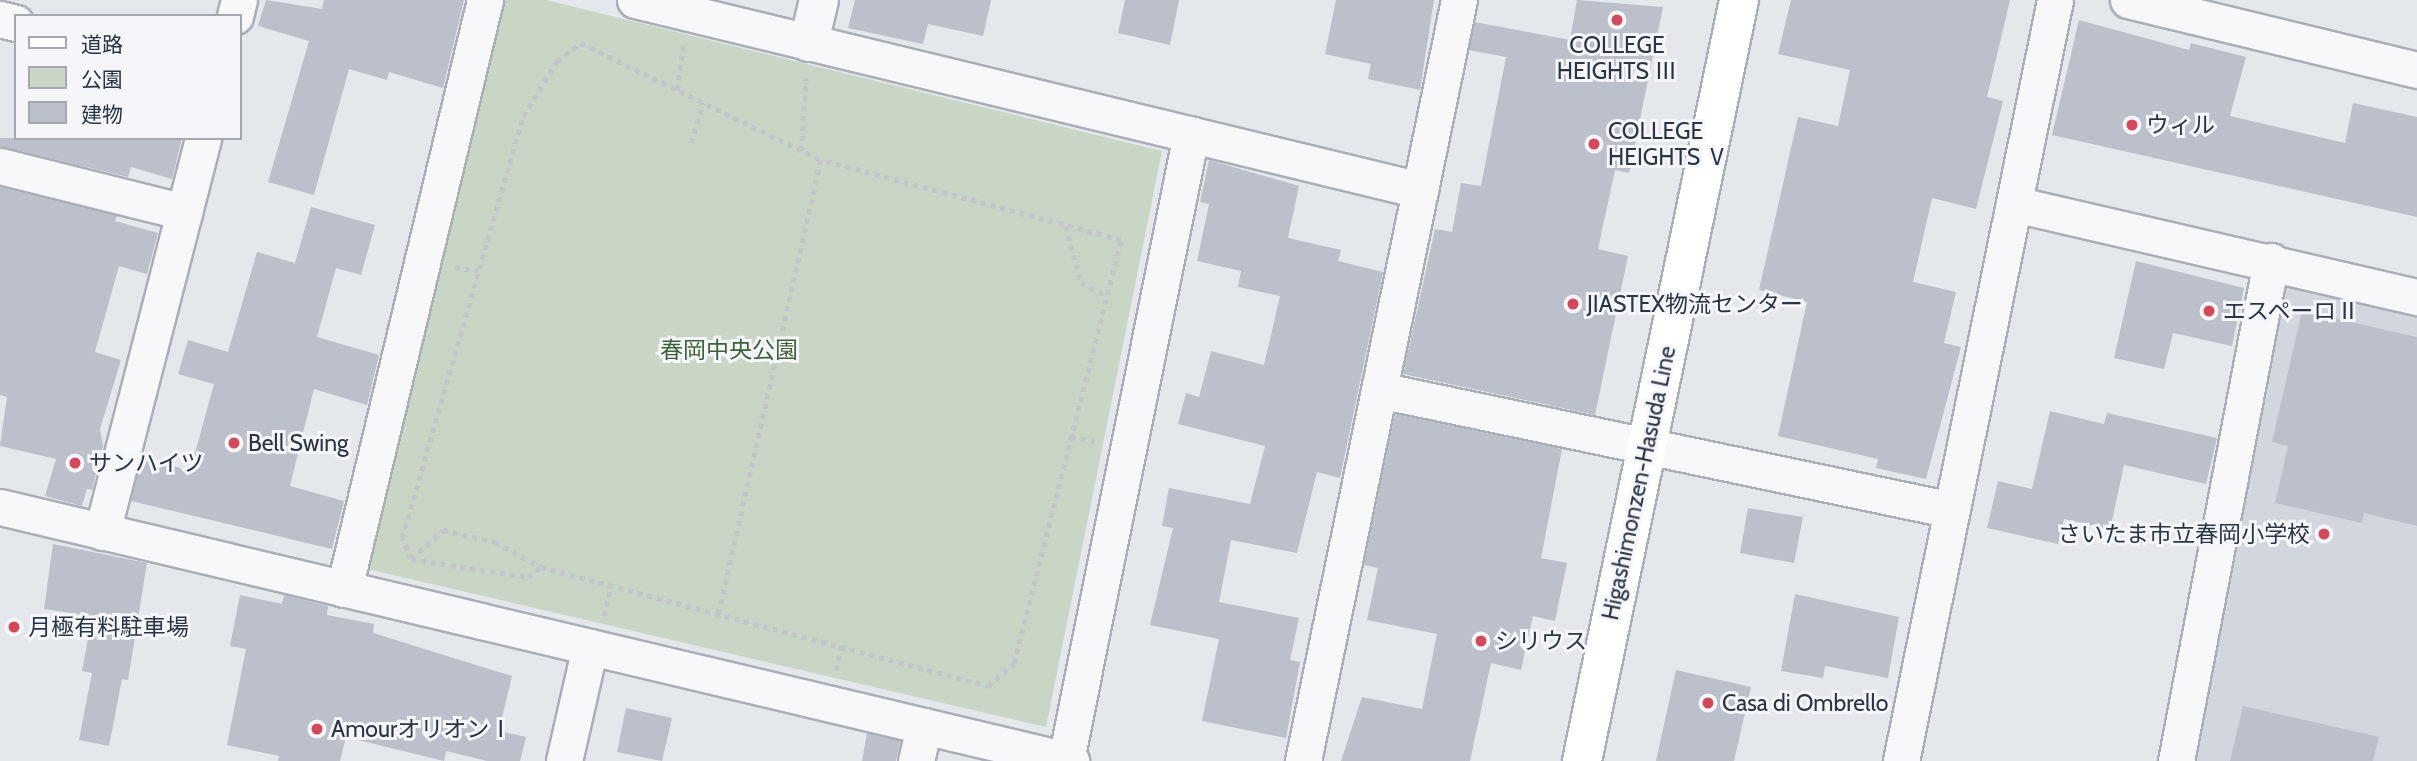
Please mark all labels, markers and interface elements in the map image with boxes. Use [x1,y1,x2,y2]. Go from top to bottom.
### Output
marker: COLLEGE HEIGHTS Ⅲ [1609,12,1625,28]
legend [14,14,242,140]
place label: COLLEGE HEIGHTS Ⅲ [1557,31,1677,85]
text: 道路 [81,32,123,57]
text: 公園 [81,67,123,92]
text: 建物 [81,102,123,127]
place label: ウィル [2146,111,2215,139]
place label: COLLEGE HEIGHTS Ⅴ [1608,117,1728,171]
marker: ウィル [2124,117,2140,133]
marker: COLLEGE HEIGHTS Ⅴ [1586,136,1602,152]
place label: JIASTEX物流センター [1587,290,1803,318]
marker: JIASTEX物流センター [1565,296,1581,312]
place label: エスペーロⅡ [2223,297,2361,325]
marker: エスペーロⅡ [2201,303,2217,319]
park label: 春岡中央公園 [660,336,798,364]
street label: Higashimonzen-Hasuda Line [1596,343,1682,623]
place label: Bell Swing [248,429,349,457]
marker: Bell Swing [226,435,242,451]
place label: サンハイツ [89,449,204,477]
marker: サンハイツ [67,455,83,471]
place label: さいたま市立春岡小学校 [2057,520,2310,548]
marker: さいたま市立春岡小学校 [2316,526,2332,542]
place label: 月極有料駐車場 [28,613,189,641]
marker: 月極有料駐車場 [6,619,22,635]
place label: シリウス [1495,627,1587,655]
marker: シリウス [1473,633,1489,649]
place label: Casa di Ombrello [1722,689,1888,717]
marker: Casa di Ombrello [1700,695,1716,711]
place label: AmourオリオンⅠ [331,715,512,743]
marker: AmourオリオンⅠ [309,721,325,737]

